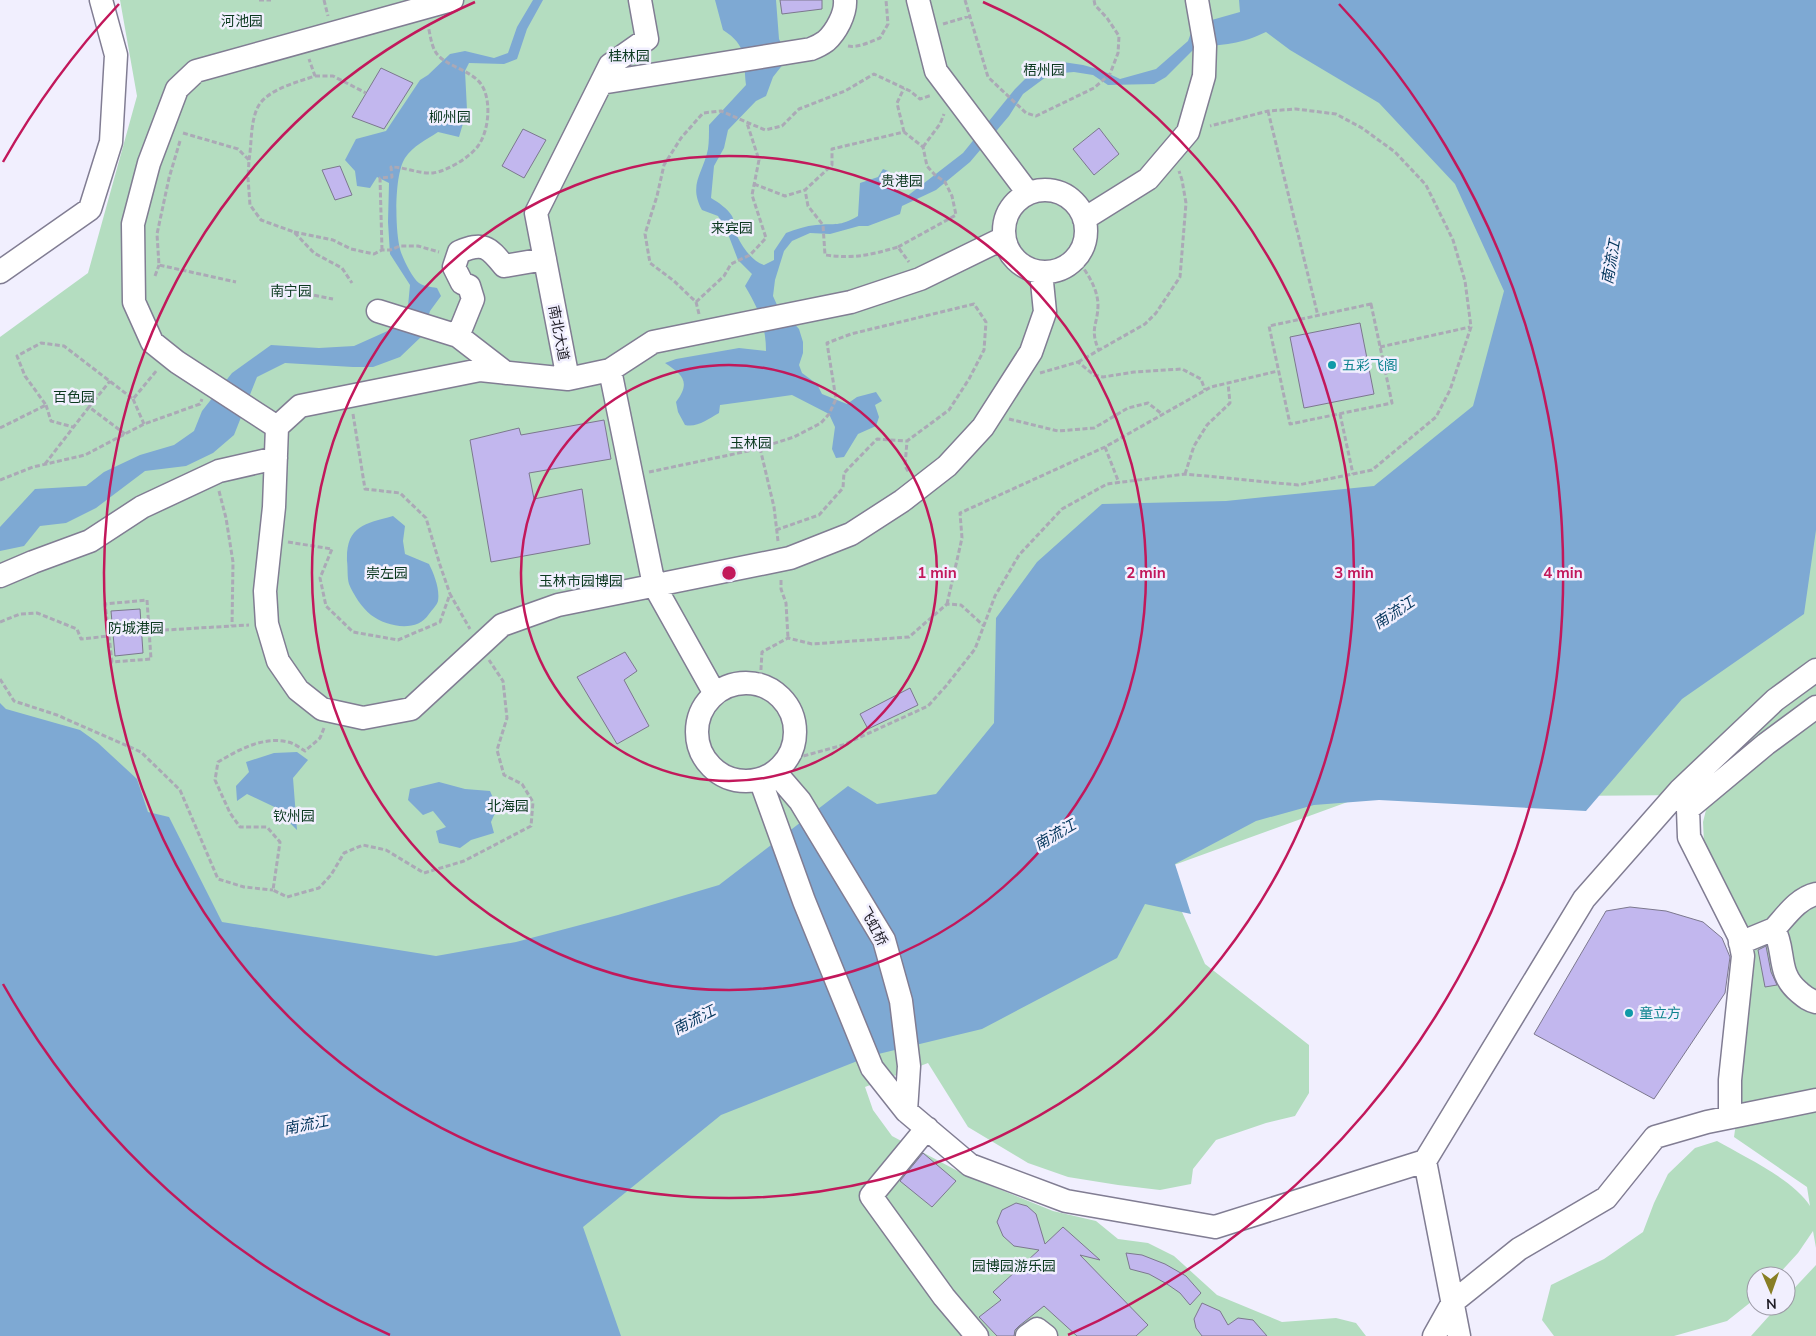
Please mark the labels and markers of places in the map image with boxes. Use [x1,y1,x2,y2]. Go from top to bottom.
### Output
place label: 五彩飞阁 [1342,356,1398,374]
marker: 五彩飞阁 [1326,359,1338,371]
centre of rings [720,564,738,582]
place label: 童立方 [1639,1004,1681,1022]
marker: 童立方 [1623,1007,1635,1019]

